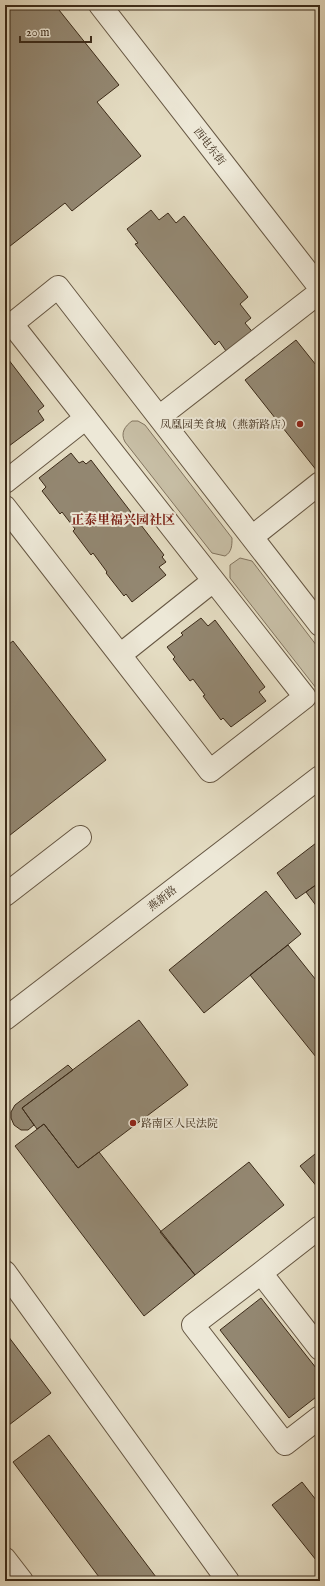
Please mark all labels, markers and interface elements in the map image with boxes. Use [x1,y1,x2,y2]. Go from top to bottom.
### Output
scale bar [20,18,91,44]
text: 20 m [26,25,49,40]
street label: 西电东街 [190,125,228,168]
place label: 凤凰园美食城（燕新路店） [160,418,292,432]
marker: 凤凰园美食城（燕新路店） [295,419,305,429]
district label: 正泰里福兴园社区 [71,512,175,529]
street label: 燕新路 [145,883,180,914]
place label: 路南区人民法院 [141,1117,218,1131]
marker: 路南区人民法院 [128,1118,138,1128]

